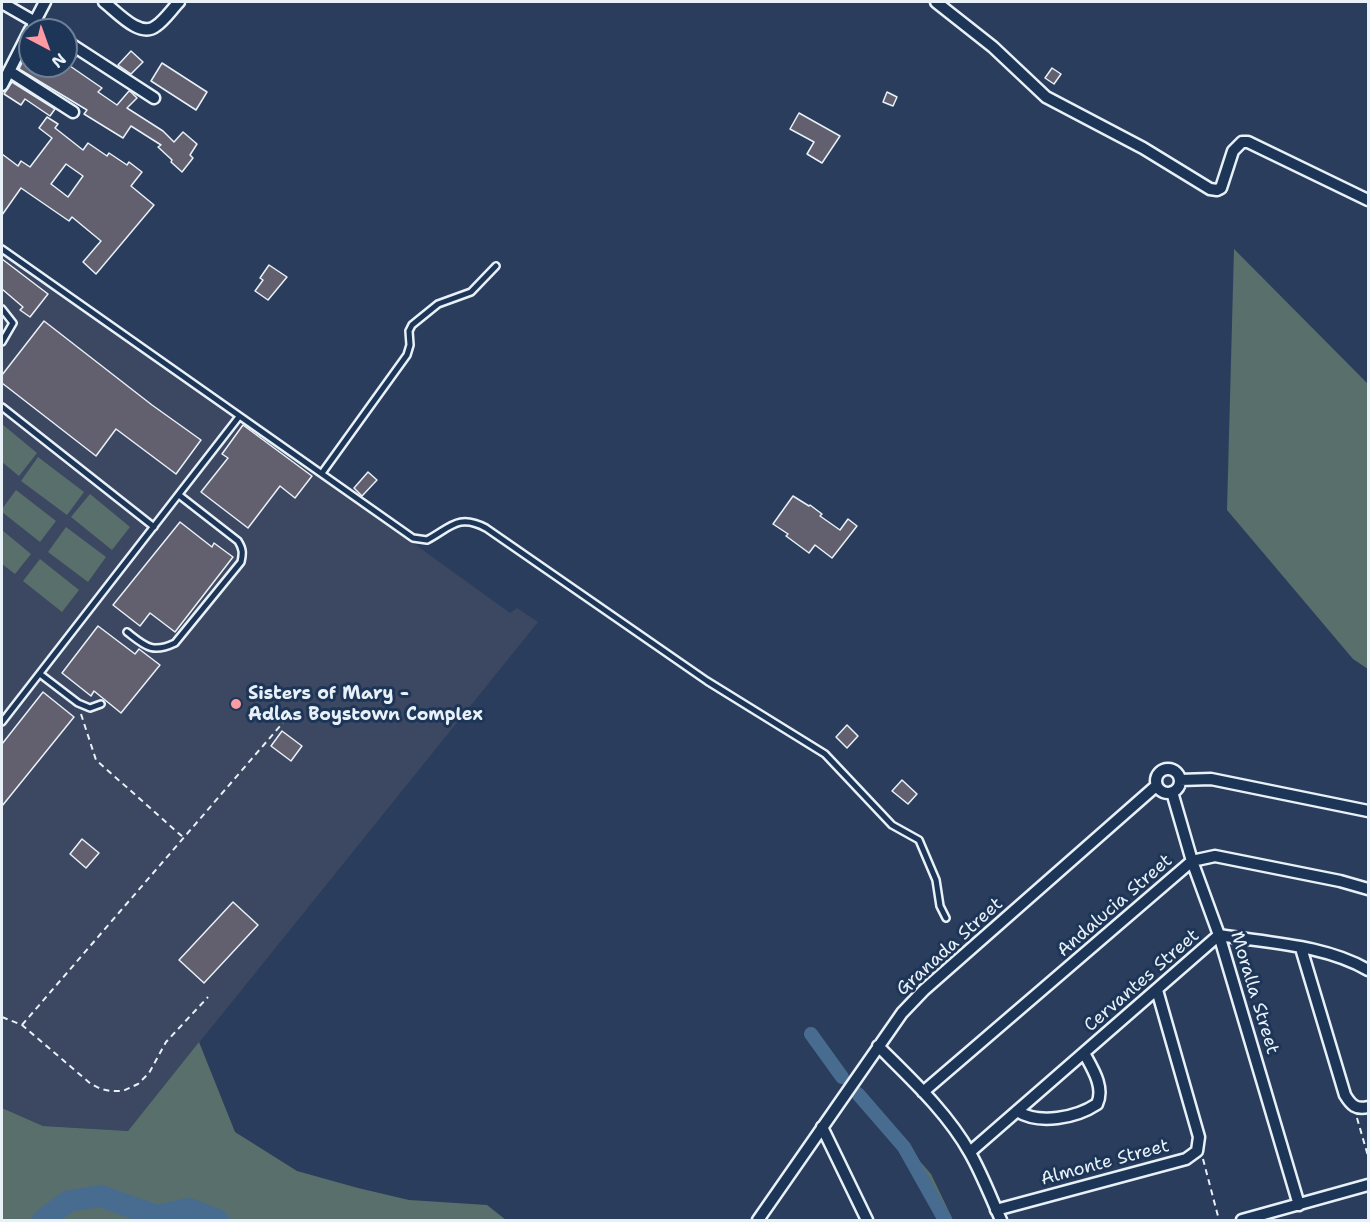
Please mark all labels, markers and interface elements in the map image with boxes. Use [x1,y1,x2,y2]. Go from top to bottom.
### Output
north arrow [18,18,78,78]
text: N [47,48,71,73]
place label: Sisters of Mary - Adlas Boystown Complex [248,683,483,726]
marker: Sisters of Mary - Adlas Boystown Complex [229,697,243,711]
street label: Andalucia Street [1053,850,1177,962]
street label: Granada Street [892,894,1008,1000]
street label: Cervantes Street [1080,925,1204,1037]
street label: Moralla Street [1225,929,1283,1057]
street label: Almonte Street [1038,1135,1172,1191]

